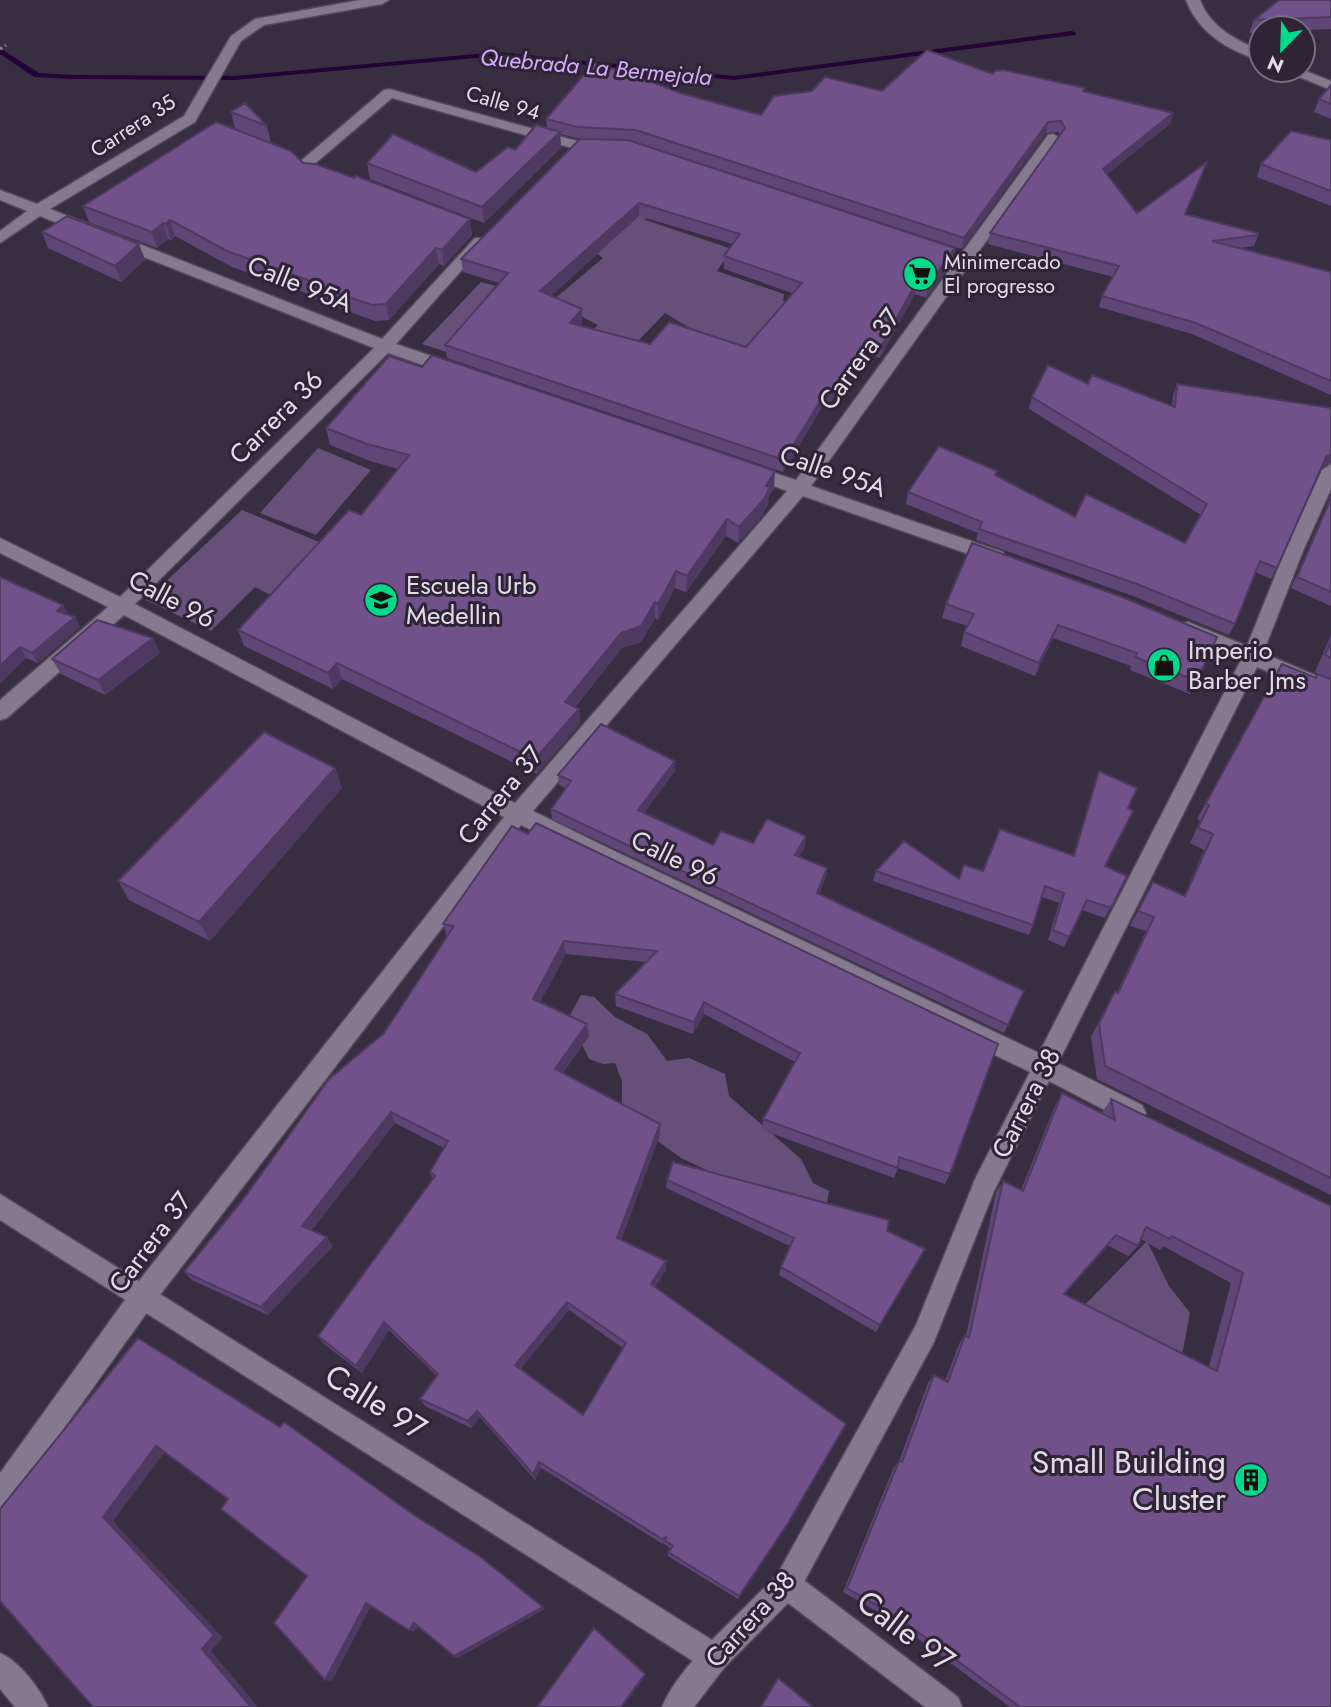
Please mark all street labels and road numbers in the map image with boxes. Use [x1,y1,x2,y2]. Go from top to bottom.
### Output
street label: Calle 94 [463,78,543,128]
street label: Carrera 35 [84,87,182,165]
street label: Calle 95A [242,246,359,323]
street label: Carrera 37 [809,300,909,418]
street label: Carrera 36 [220,361,332,473]
street label: Calle 95A [775,435,892,507]
street label: Calle 96 [122,560,222,638]
street label: Carrera 37 [448,737,552,853]
street label: Calle 96 [625,820,725,896]
street label: Carrera 38 [982,1041,1070,1165]
street label: Carrera 37 [99,1183,201,1300]
street label: Calle 97 [316,1353,436,1451]
street label: Carrera 38 [696,1562,804,1676]
street label: Calle 97 [847,1579,965,1683]

